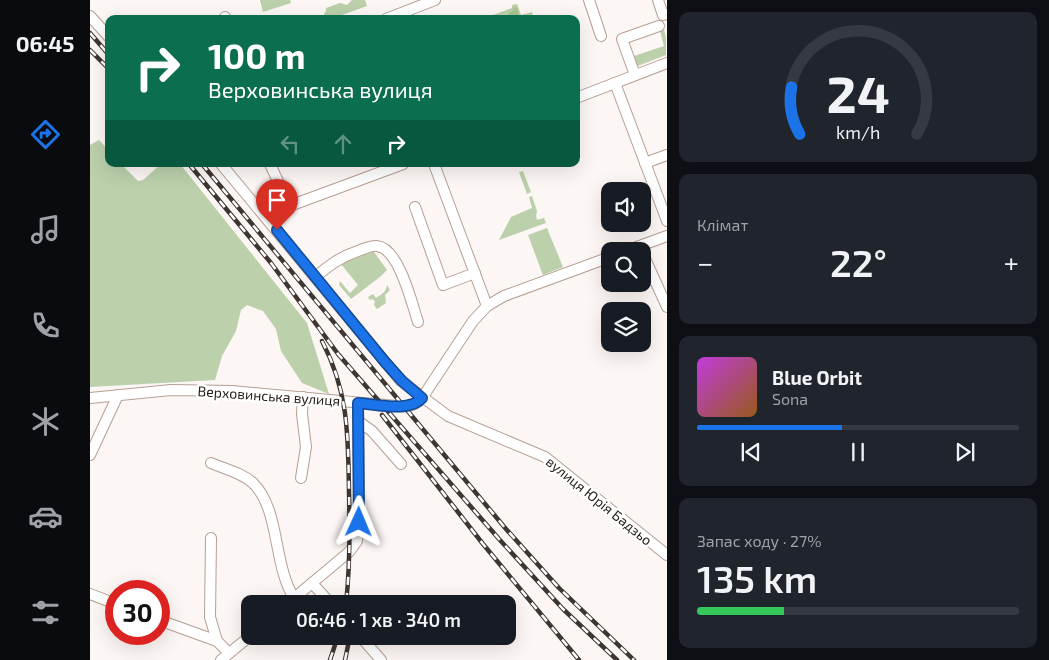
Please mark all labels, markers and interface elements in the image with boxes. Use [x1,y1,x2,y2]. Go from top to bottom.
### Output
text: 06:45 [16,30,74,56]
text: 100 m [208,34,306,76]
icon: right [125,35,190,100]
text: 24 [826,61,890,123]
text: Верховинська вулиця [208,76,433,102]
icon: directions [28,117,63,152]
text: km/h [836,121,880,143]
icon: left [276,130,304,158]
icon: ahead [329,130,357,158]
icon: right [382,130,410,158]
pin [256,179,298,230]
map controls [601,182,651,352]
button: sound [601,182,651,232]
icon: arrive [263,186,291,214]
icon: music [28,212,63,247]
text: Клімат [697,215,748,234]
text: 22° [830,239,887,285]
button: search [601,242,651,292]
text: − [697,245,713,279]
text: + [1004,245,1019,279]
button: layers [601,302,651,352]
icon: phone [28,308,63,343]
text: Blue Orbit [772,366,862,389]
street label: Верховинська вулиця [197,382,341,409]
text: Sona [772,389,808,408]
icon: climate [28,404,63,439]
icon: previous [737,438,765,466]
icon: pause [844,438,872,466]
icon: next [951,438,979,466]
street label: вулиця Юрія Бадзьо [543,453,656,549]
position arrow [332,495,384,547]
icon: car [28,499,63,534]
text: Запас ходу · 27% [697,531,822,550]
text: 135 km [697,555,817,601]
speed limit sign: 30 [105,580,170,645]
icon: filters [28,595,63,630]
text: 06:46 · 1 хв · 340 m [296,608,461,631]

